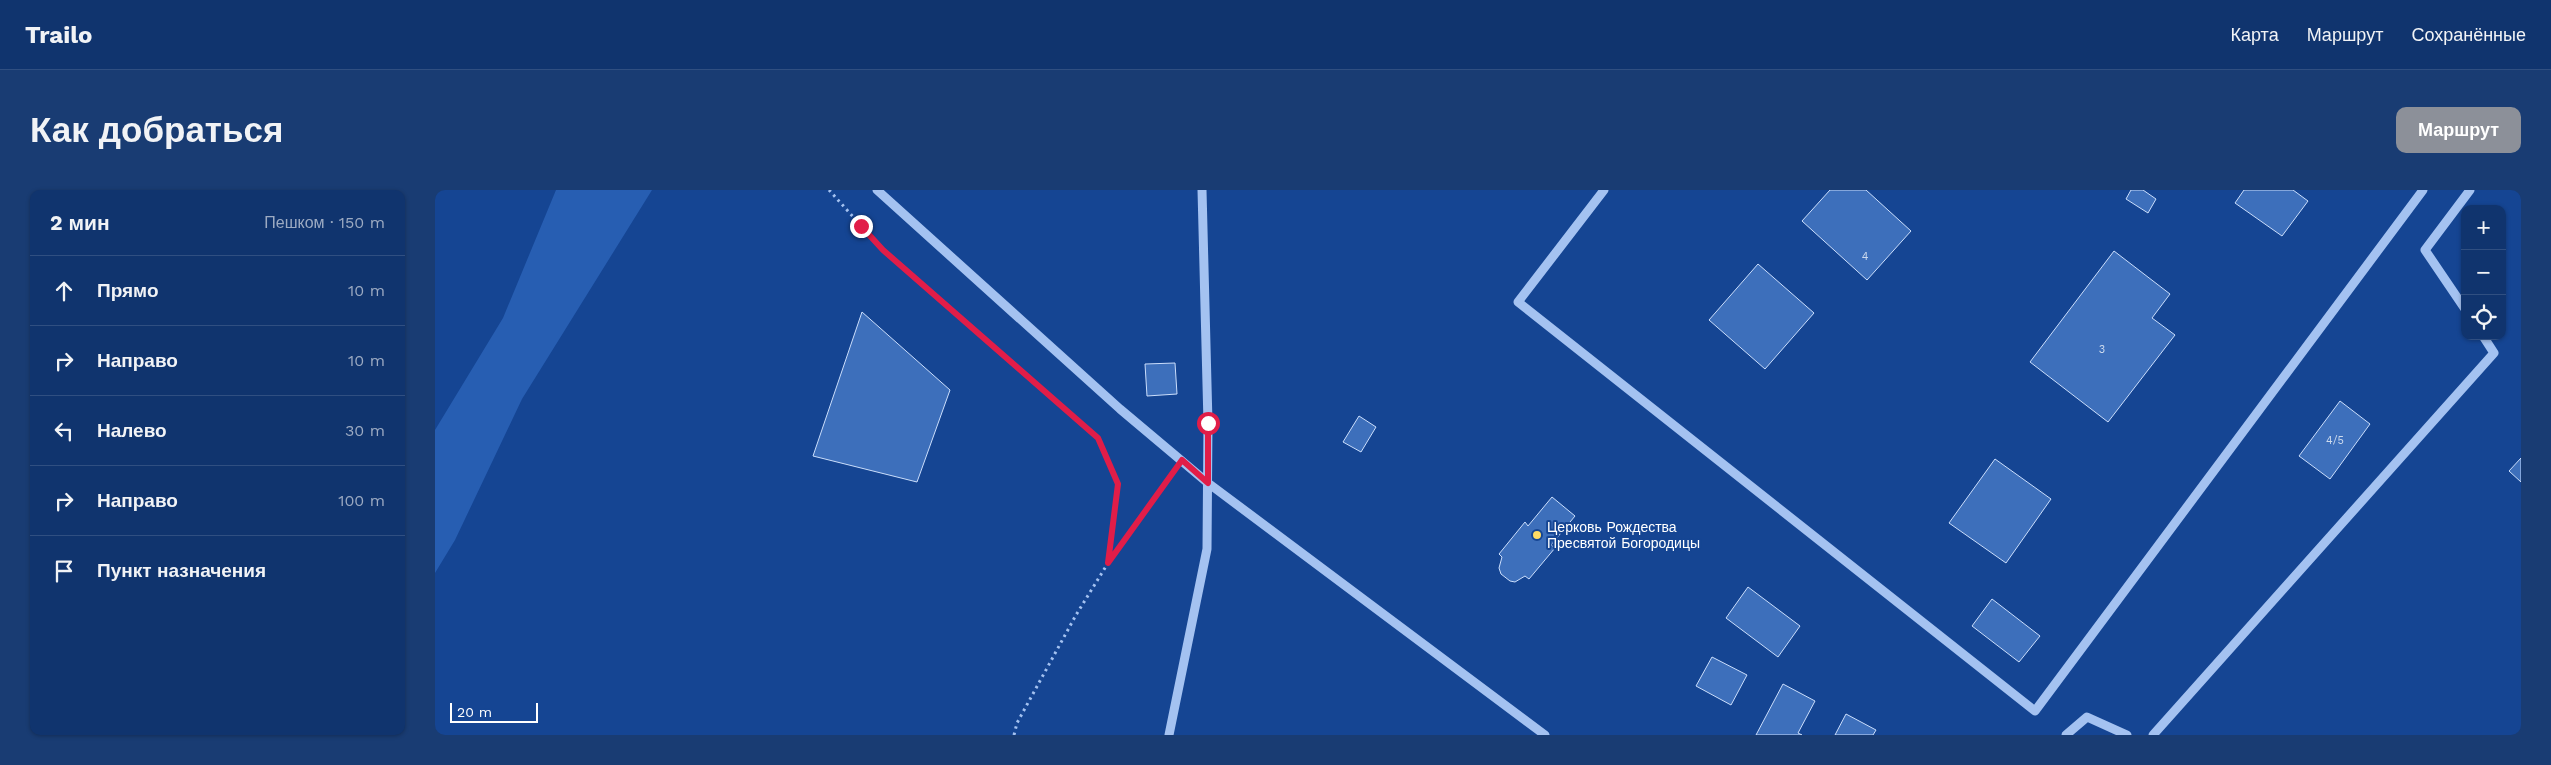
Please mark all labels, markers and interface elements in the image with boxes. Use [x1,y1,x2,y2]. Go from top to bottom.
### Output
text: Trailo [25,21,92,49]
text: Карта [2231,24,2279,45]
text: Маршрут [2307,24,2383,45]
text: Сохранённые [2411,24,2526,45]
button: Маршрут [2396,107,2521,153]
text: Как добраться [30,109,283,151]
map controls [2461,205,2506,340]
button: + [2461,205,2506,250]
text: 2 мин [50,210,110,235]
text: Пешком · 150 m [264,213,385,232]
route end [850,215,873,238]
house number: 4 [1862,250,1869,263]
button: − [2461,250,2506,295]
icon: ahead [50,277,78,305]
text: Прямо [97,279,159,302]
text: 10 m [348,281,385,300]
button: locate [2461,295,2506,340]
house number: 3 [2099,343,2105,356]
icon: right [50,347,78,375]
text: Направо [97,349,178,372]
text: 10 m [348,351,385,370]
route start [1197,412,1220,435]
icon: left [50,417,78,445]
text: Налево [97,419,167,442]
text: 30 m [345,421,385,440]
house number: 4/5 [2326,434,2344,447]
icon: right [50,487,78,515]
text: Направо [97,489,178,512]
text: 100 m [338,491,385,510]
place label: Церковь Рождества Пресвятой Богородицы [1547,519,1700,551]
marker: Церковь Рождества Пресвятой Богородицы [1531,529,1543,541]
icon: arrive [50,557,78,585]
text: Пункт назначения [97,559,266,582]
scale bar [450,700,537,723]
text: 20 m [457,704,492,720]

